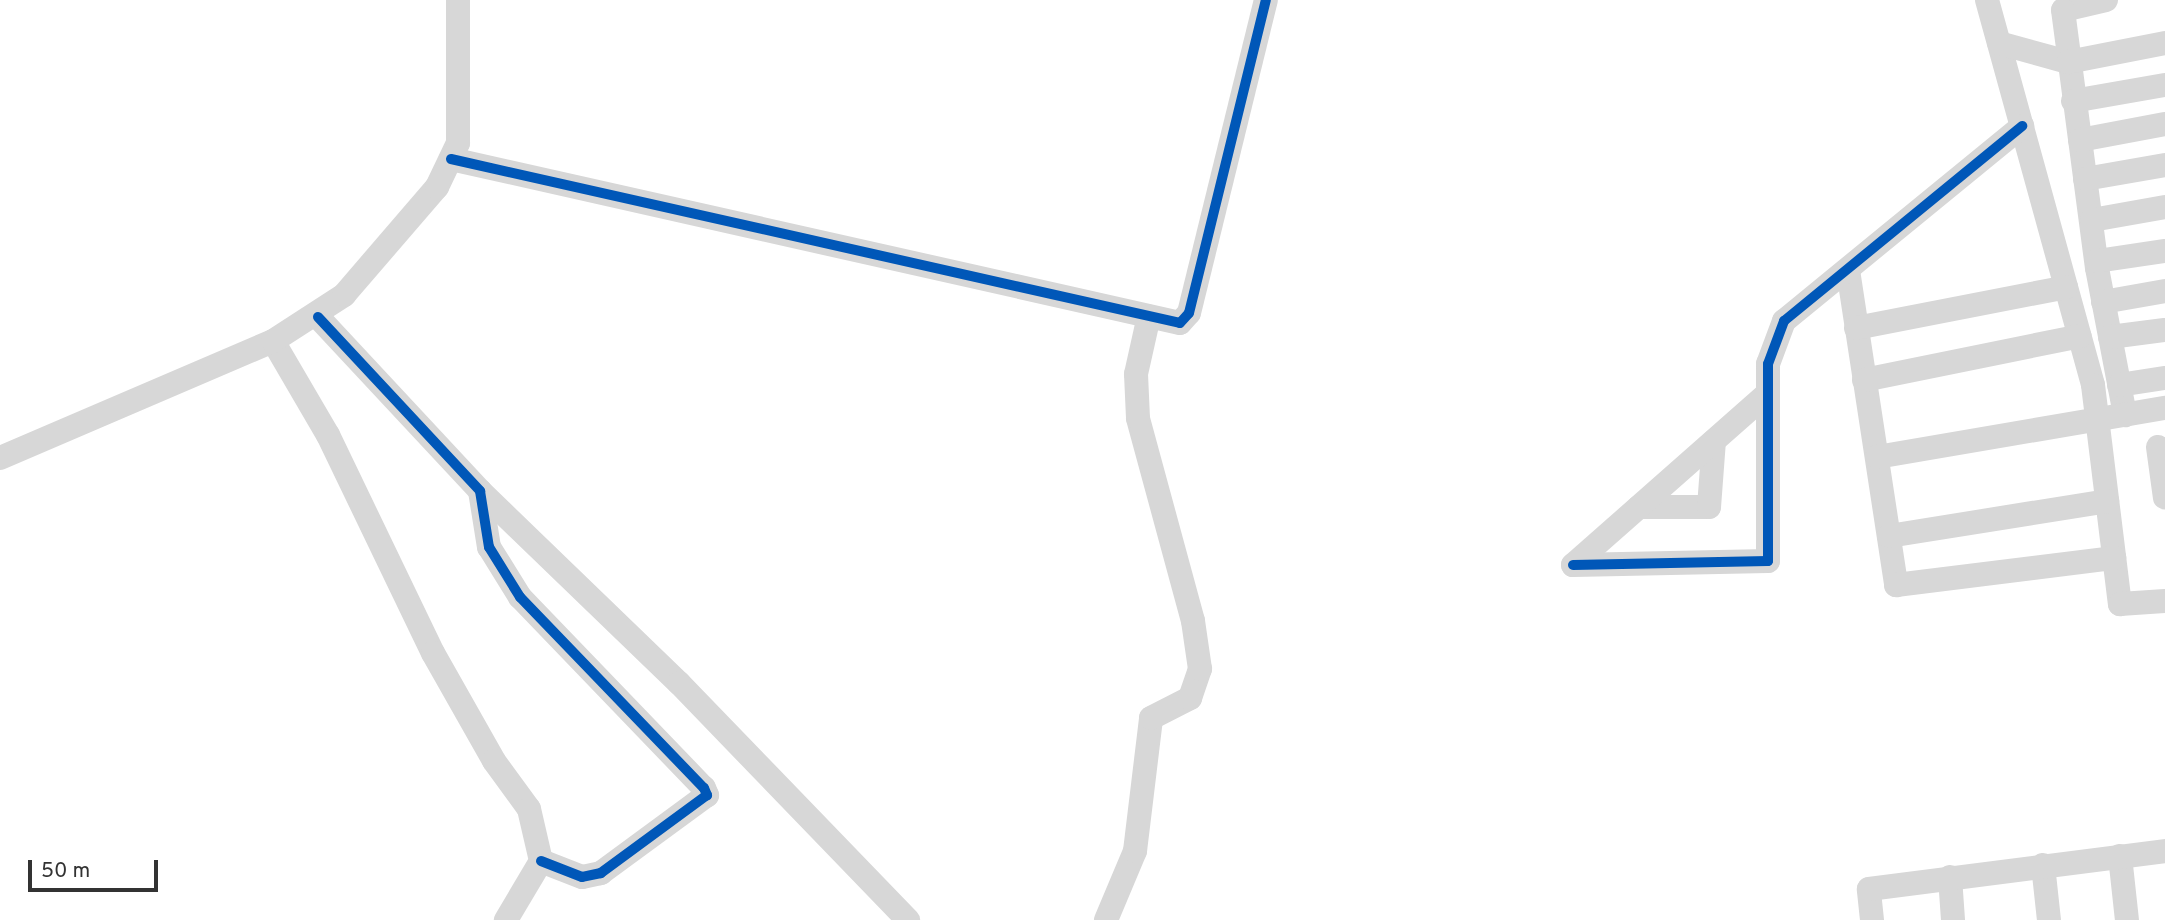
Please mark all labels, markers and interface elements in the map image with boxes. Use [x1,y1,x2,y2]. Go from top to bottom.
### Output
scale bar [32,846,161,890]
text: 50 m [41,858,90,885]

